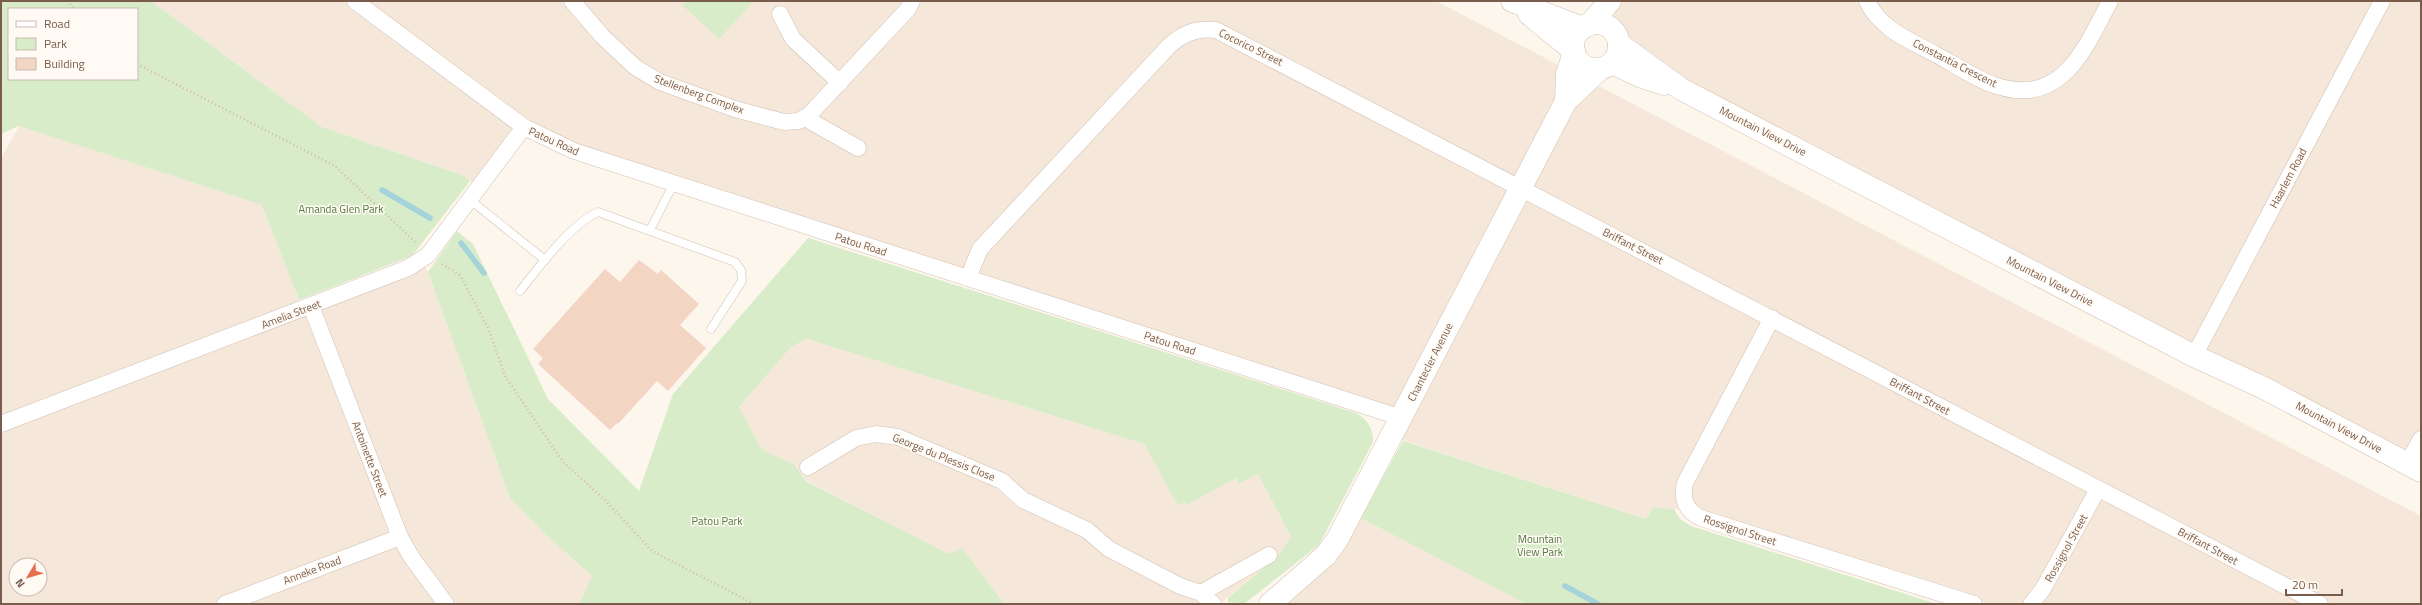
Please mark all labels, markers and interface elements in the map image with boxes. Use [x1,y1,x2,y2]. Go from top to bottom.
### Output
legend [8,8,138,80]
text: Road [44,14,70,33]
street label: Cocorico Street [1216,25,1286,70]
text: Park [44,34,67,53]
street label: Constantia Crescent [1910,35,2000,91]
text: Building [44,54,85,73]
street label: Stellenberg Complex [652,70,746,118]
street label: Mountain View Drive [1717,102,1810,160]
street label: Patou Road [526,123,582,159]
street label: Haarlem Road [2265,145,2311,211]
park label: Amanda Glen Park [298,201,384,217]
street label: Briffant Street [1600,224,1666,268]
street label: Patou Road [833,228,889,260]
street label: Mountain View Drive [2004,252,2097,310]
street label: Amelia Street [259,295,323,333]
street label: Chantecler Avenue [1403,320,1457,404]
street label: Patou Road [1142,327,1198,359]
street label: Briffant Street [1887,373,1953,419]
street label: Mountain View Drive [2293,397,2386,457]
street label: Antoinette Street [348,419,392,499]
street label: George du Plessis Close [890,429,998,485]
street label: Rossignol Street [1701,511,1779,549]
street label: Rossignol Street [2041,511,2091,585]
park label: Patou Park [692,513,743,529]
street label: Briffant Street [2175,523,2241,569]
park label: Mountain View Park [1517,531,1564,560]
street label: Anneke Road [281,552,343,588]
north arrow [8,557,48,597]
scale bar [2286,571,2342,597]
text: N [11,575,29,591]
text: 20 m [2292,575,2318,594]

